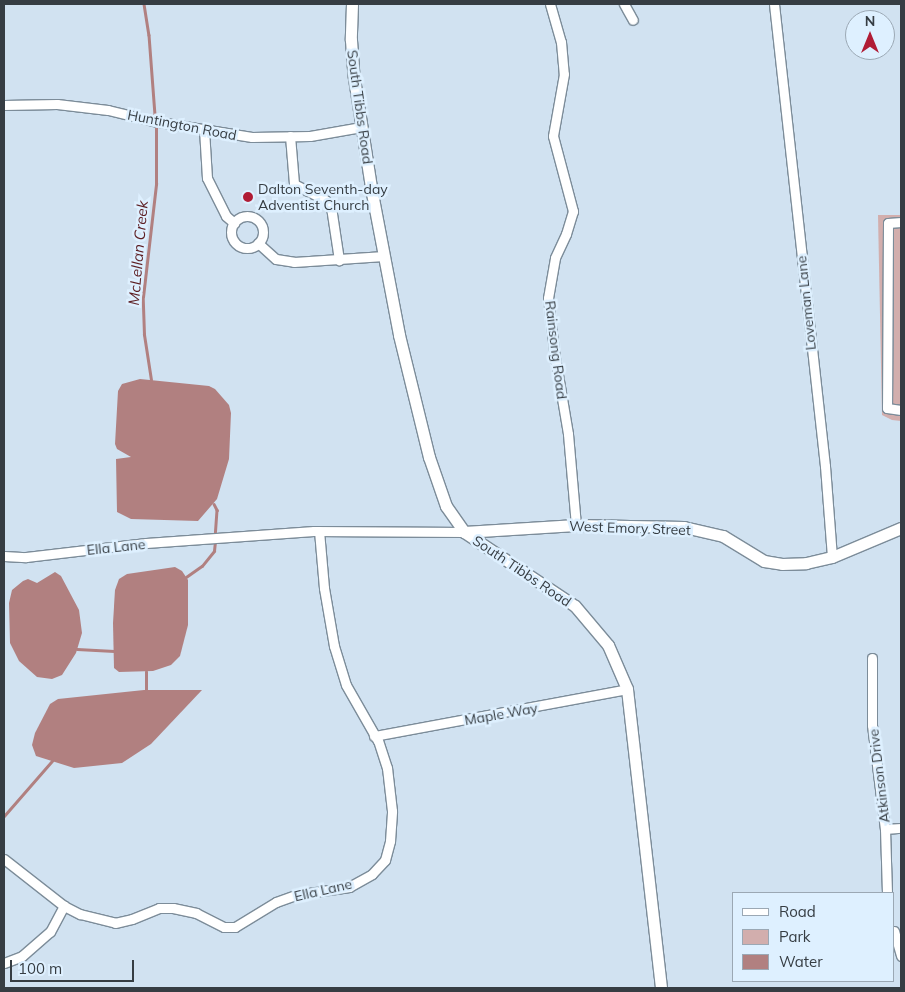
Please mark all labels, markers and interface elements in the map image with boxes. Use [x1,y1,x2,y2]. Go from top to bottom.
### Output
north arrow [845,10,895,60]
text: N [865,12,875,30]
street label: South Tibbs Road [344,49,376,165]
street label: Huntington Road [126,106,238,144]
place label: Dalton Seventh-day Adventist Church [258,181,388,213]
marker: Dalton Seventh-day Adventist Church [242,191,254,203]
water label: McLellan Creek [124,200,152,306]
street label: Loveman Lane [793,255,819,351]
street label: Rainsong Road [542,300,570,400]
street label: West Emory Street [569,517,691,539]
street label: South Tibbs Road [470,532,574,610]
street label: Ella Lane [86,536,146,558]
street label: Maple Way [463,699,539,729]
street label: Atkinson Drive [865,728,893,824]
street label: Ella Lane [292,875,354,905]
legend [732,892,895,982]
text: Road [779,902,816,921]
text: Park [779,927,811,946]
scale bar [12,950,136,982]
text: Water [779,952,823,971]
text: 100 m [18,959,62,978]

